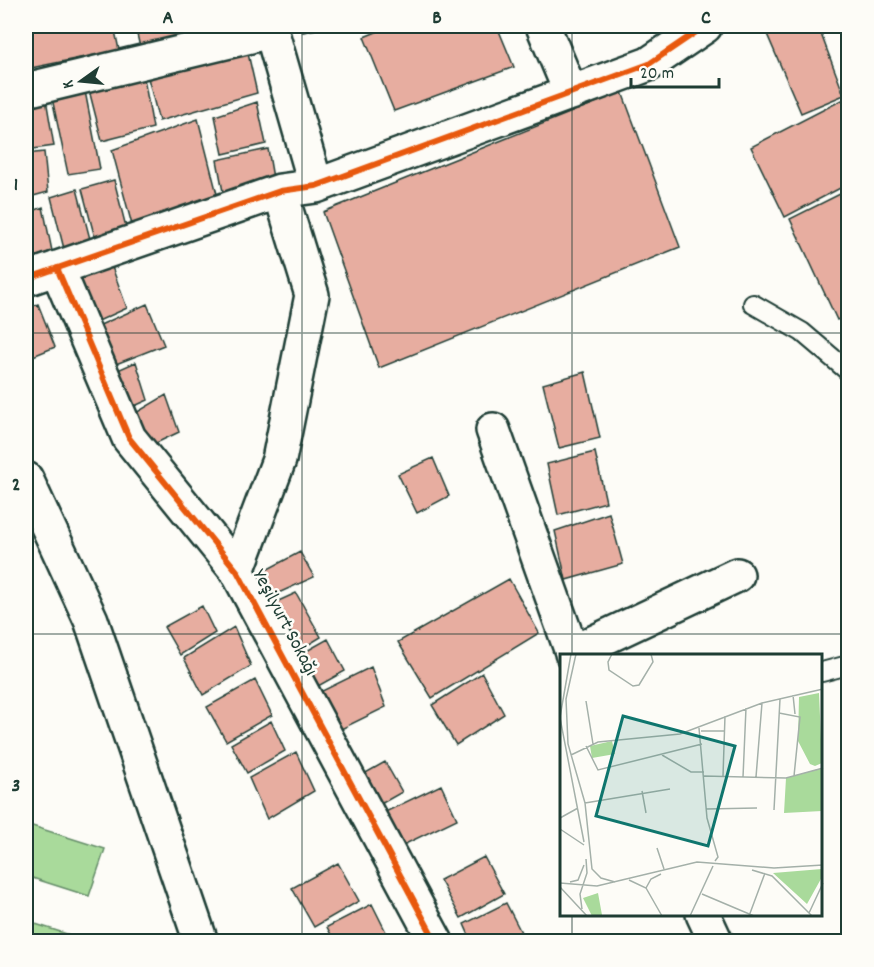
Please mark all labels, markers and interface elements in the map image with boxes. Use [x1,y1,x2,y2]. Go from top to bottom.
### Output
text: A [163,5,174,33]
text: B [432,5,442,33]
text: C [701,5,711,33]
north arrow [51,51,111,111]
scale bar [631,51,720,89]
text: 20 m [640,62,674,87]
text: K [57,77,81,91]
text: 1 [14,172,18,200]
text: 2 [12,472,20,500]
street label: Yeşilyurt Sokağı [244,565,324,681]
inset map [560,654,823,916]
text: 3 [12,773,20,801]

